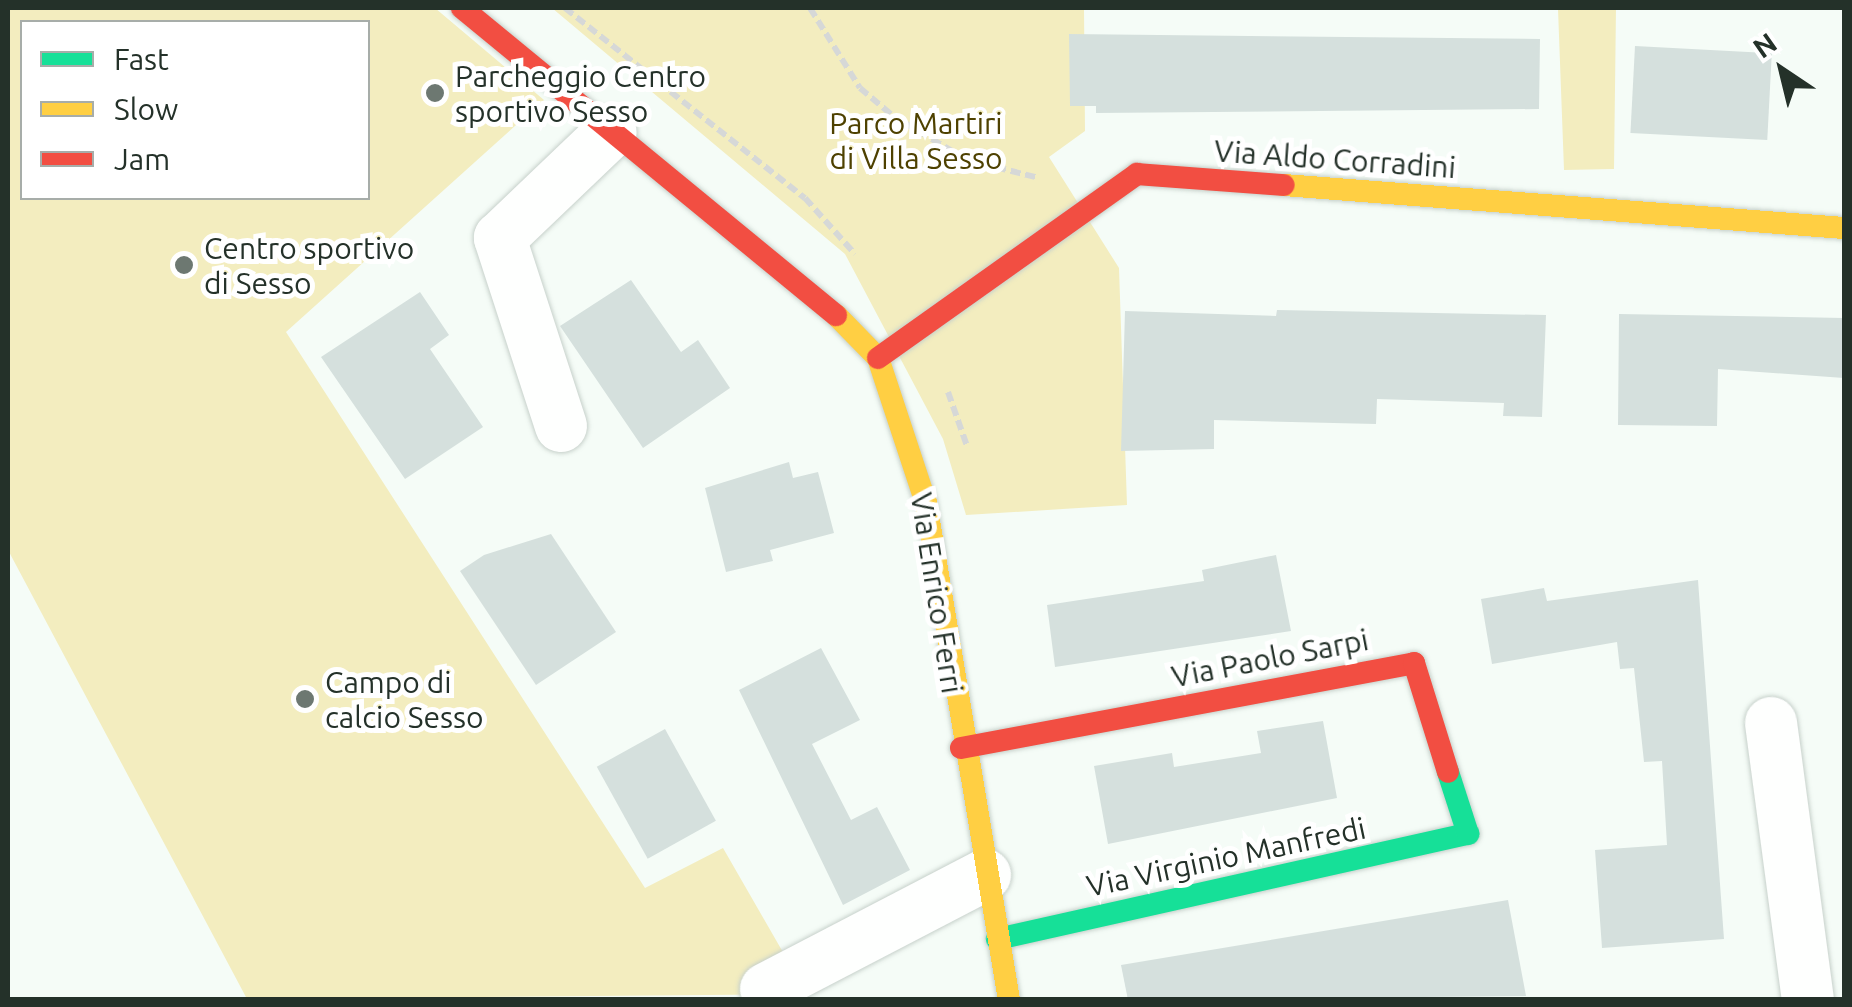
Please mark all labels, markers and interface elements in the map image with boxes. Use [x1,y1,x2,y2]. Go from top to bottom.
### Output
legend [20,20,370,200]
north arrow [1732,20,1832,120]
text: N [1747,26,1782,64]
text: Fast [114,42,169,76]
place label: Parcheggio Centro sportivo Sesso [455,58,706,128]
marker: Parcheggio Centro sportivo Sesso [424,82,446,104]
text: Slow [114,92,178,126]
park label: Parco Martiri di Villa Sesso [829,105,1003,176]
street label: Via Aldo Corradini [1213,133,1457,185]
text: Jam [114,142,170,176]
place label: Centro sportivo di Sesso [204,230,414,300]
marker: Centro sportivo di Sesso [173,254,195,276]
street label: Via Enrico Ferri [903,490,971,696]
street label: Via Paolo Sarpi [1168,621,1372,695]
place label: Campo di calcio Sesso [325,664,484,734]
marker: Campo di calcio Sesso [294,688,316,710]
street label: Via Virginio Manfredi [1083,810,1369,904]

